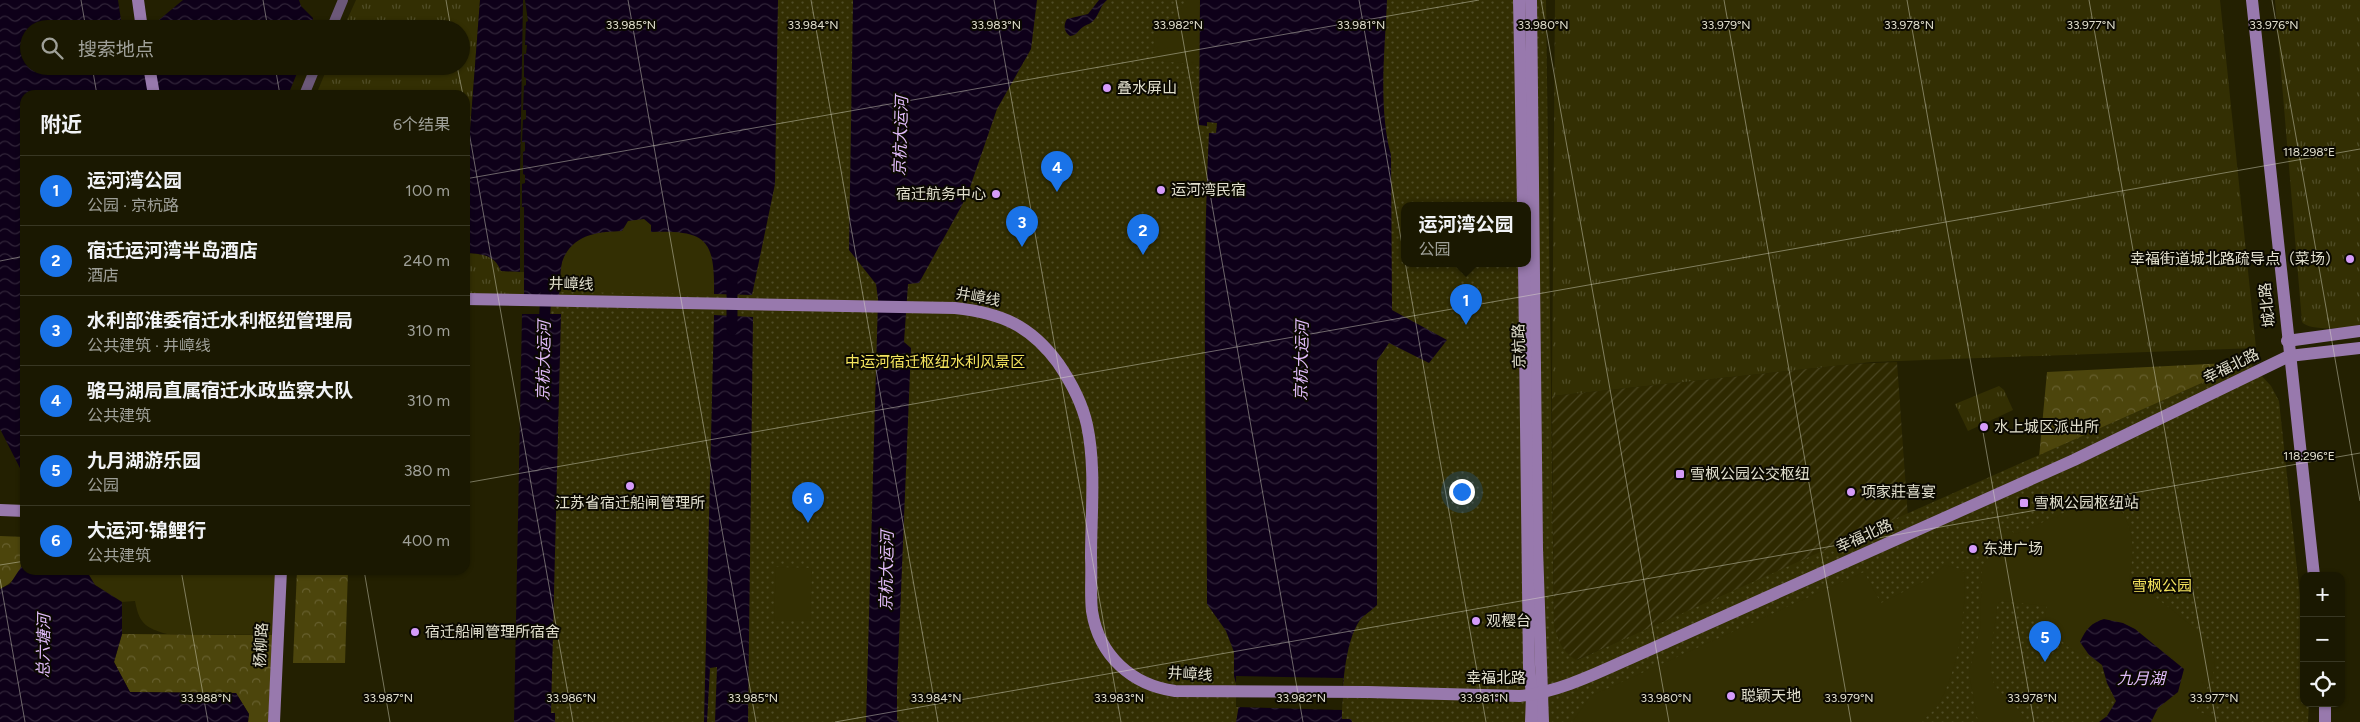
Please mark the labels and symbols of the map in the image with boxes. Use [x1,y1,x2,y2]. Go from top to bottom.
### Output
text: 33.985°N [606,18,656,32]
text: 33.984°N [788,18,838,32]
text: 33.983°N [971,18,1021,32]
text: 33.982°N [1153,18,1203,32]
text: 33.981°N [1337,18,1385,32]
text: 33.980°N [1517,18,1569,32]
text: 33.979°N [1701,18,1751,32]
text: 33.978°N [1884,18,1934,32]
text: 33.977°N [2067,18,2115,32]
text: 33.976°N [2249,18,2299,32]
place label: 叠水屏山 [1117,79,1177,97]
marker: 叠水屏山 [1101,82,1113,94]
water label: 京杭大运河 [890,93,911,176]
text: 118.298°E [2283,145,2335,159]
pin: 4 [1041,151,1073,192]
place label: 运河湾民宿 [1171,181,1246,199]
marker: 运河湾民宿 [1155,184,1167,196]
place label: 宿迁航务中心 [896,185,986,203]
marker: 宿迁航务中心 [990,188,1002,200]
pin: 3 [1006,206,1038,247]
pin: 2 [1127,214,1159,255]
place label: 幸福街道城北路疏导点（菜场） [2130,250,2340,268]
marker: 幸福街道城北路疏导点（菜场） [2344,253,2356,265]
street label: 井嶂线 [548,275,594,293]
street label: 城北路 [2256,282,2278,328]
street label: 井嶂线 [954,284,1002,310]
pin: 1 [1450,284,1482,325]
water label: 京杭大运河 [533,318,554,401]
water label: 京杭大运河 [1291,318,1312,401]
street label: 京杭路 [1510,323,1528,369]
street label: 幸福北路 [2200,345,2262,387]
park label: 中运河宿迁枢纽水利风景区 [845,353,1025,371]
place label: 水上城区派出所 [1994,418,2099,436]
marker: 水上城区派出所 [1978,421,1990,433]
text: 118.296°E [2283,449,2335,463]
place label: 雪枫公园公交枢纽 [1690,465,1810,483]
marker: 雪枫公园公交枢纽 [1674,468,1686,480]
your location [1449,479,1475,505]
marker: 江苏省宿迁船闸管理所 [624,480,636,492]
pin: 6 [792,482,824,523]
place label: 项家莊喜宴 [1861,483,1936,501]
marker: 项家莊喜宴 [1845,486,1857,498]
place label: 江苏省宿迁船闸管理所 [555,494,705,512]
place label: 雪枫公园枢纽站 [2034,494,2139,512]
marker: 雪枫公园枢纽站 [2018,497,2030,509]
street label: 幸福北路 [1833,516,1895,556]
water label: 京杭大运河 [876,528,897,611]
place label: 东进广场 [1983,540,2043,558]
marker: 东进广场 [1967,543,1979,555]
park label: 雪枫公园 [2132,577,2192,595]
water label: 总六塘河 [33,611,54,678]
place label: 观樱台 [1486,612,1531,630]
marker: 观樱台 [1470,615,1482,627]
pin: 5 [2029,621,2061,662]
street label: 杨柳路 [251,622,271,668]
place label: 宿迁船闸管理所宿舍 [425,623,560,641]
marker: 宿迁船闸管理所宿舍 [409,626,421,638]
street label: 井嶂线 [1167,664,1213,684]
street label: 幸福北路 [1466,669,1526,687]
water label: 九月湖 [2117,669,2168,688]
place label: 聪颖天地 [1741,687,1801,705]
marker: 聪颖天地 [1725,690,1737,702]
text: 33.988°N [181,691,231,705]
text: 33.987°N [363,691,413,705]
text: 33.986°N [546,691,596,705]
text: 33.985°N [728,691,778,705]
text: 33.984°N [911,691,961,705]
text: 33.983°N [1094,691,1144,705]
text: 33.982°N [1276,691,1326,705]
text: 33.981°N [1460,691,1508,705]
text: 33.980°N [1640,691,1692,705]
text: 33.979°N [1824,691,1874,705]
text: 33.978°N [2007,691,2057,705]
text: 33.977°N [2190,691,2238,705]

